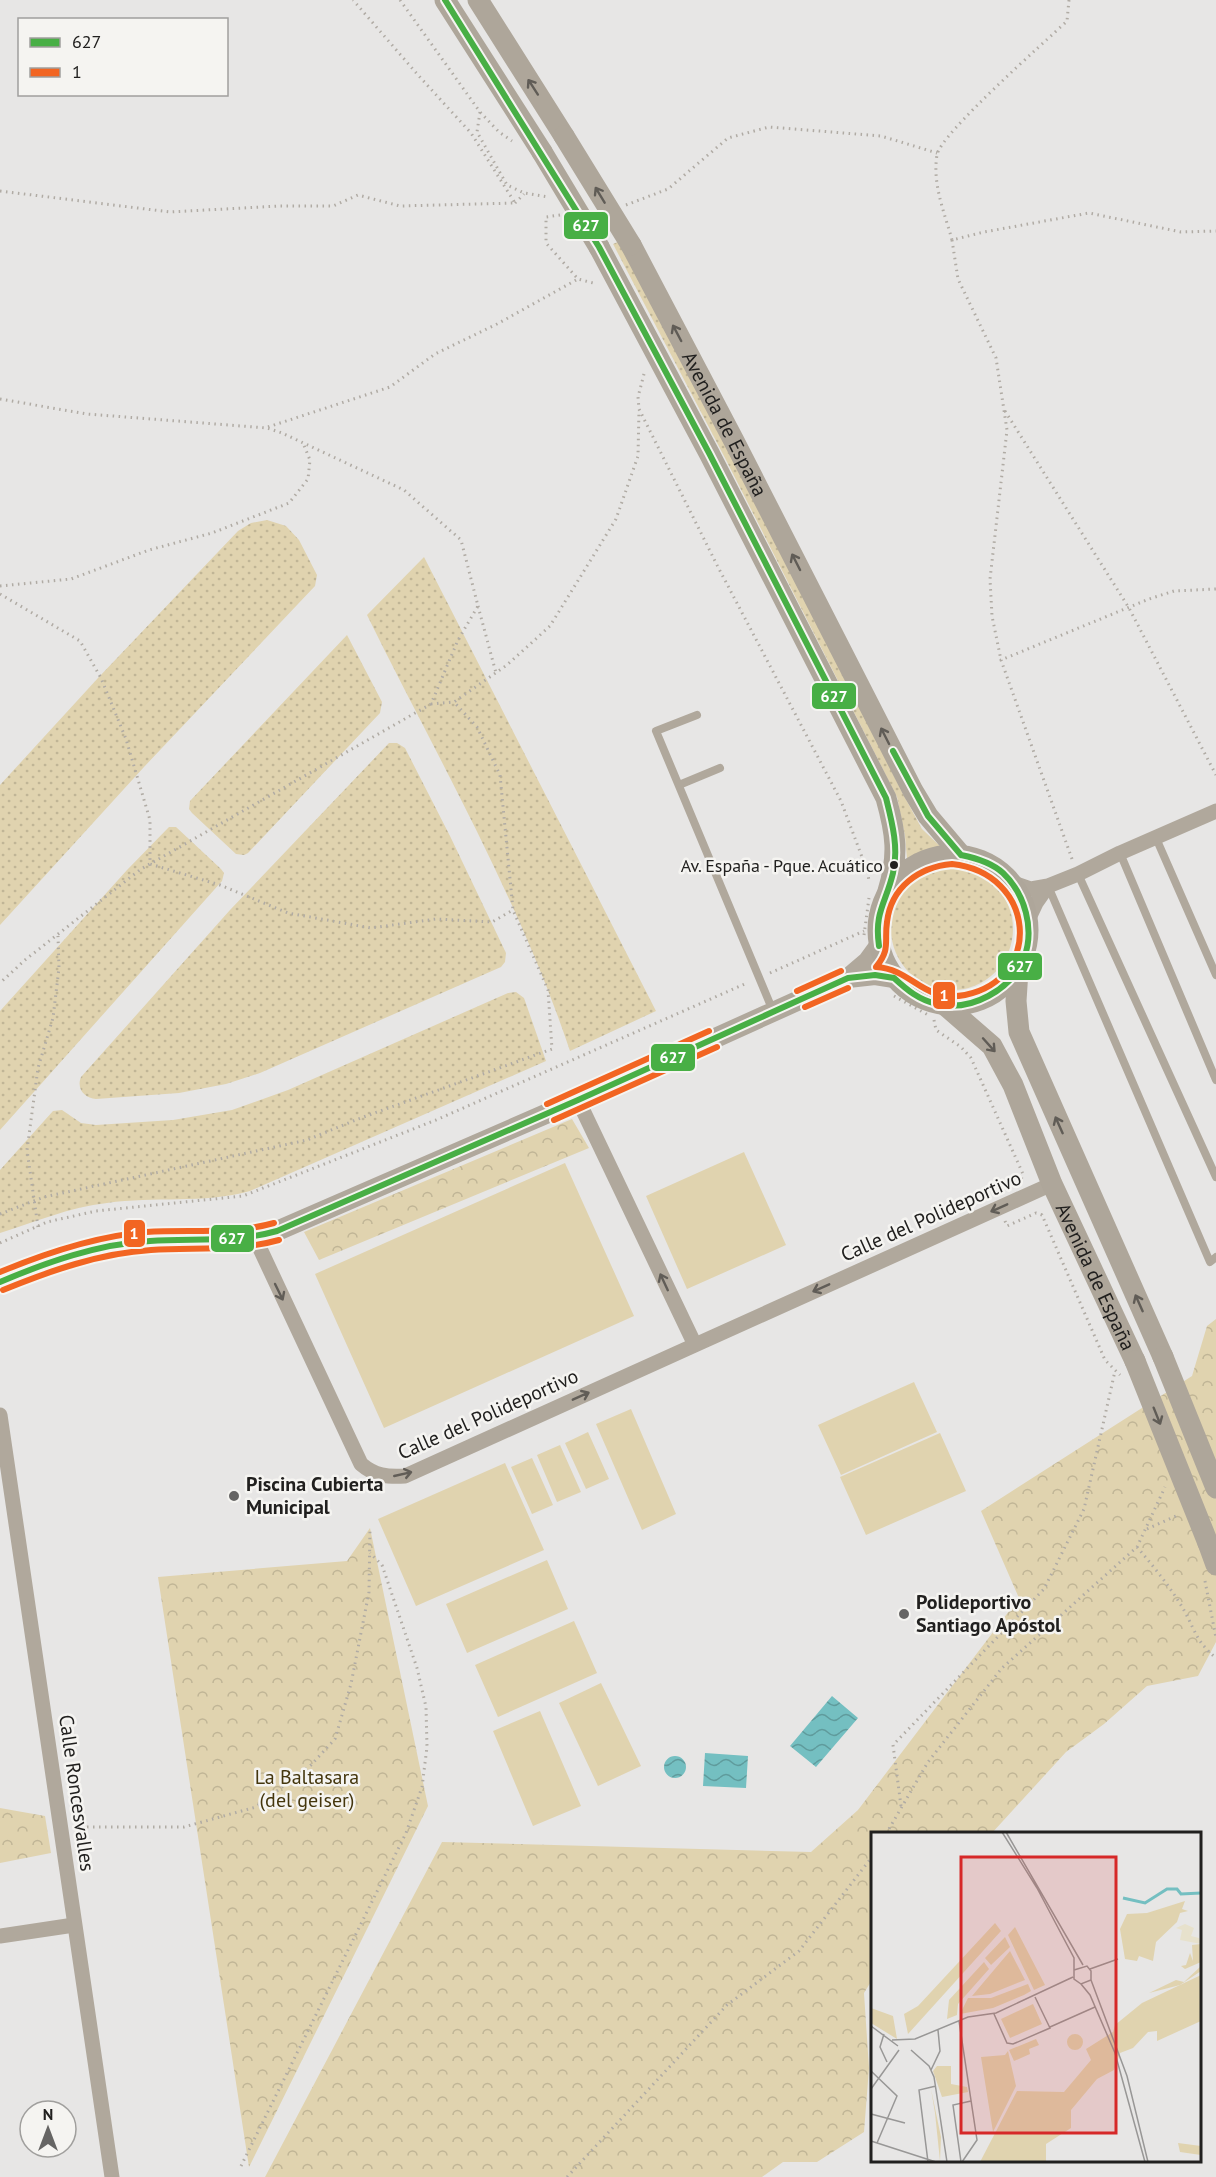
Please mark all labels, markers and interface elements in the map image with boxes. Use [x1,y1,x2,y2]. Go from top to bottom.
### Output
legend [18,18,228,96]
text: 627 [72,30,101,53]
text: 1 [72,60,82,83]
one-way arrow [527,79,539,95]
one-way arrow [594,187,606,204]
line badge: 627 [563,211,609,240]
text: 627 [572,215,600,235]
one-way arrow [671,325,683,342]
street label: Avenida de España [676,347,773,501]
one-way arrow [790,554,802,571]
line badge: 627 [811,682,857,710]
text: 627 [820,686,848,706]
one-way arrow [878,727,890,745]
place label: Av. España - Pque. Acuático [681,854,883,877]
marker: Av. España - Pque. Acuático [888,859,900,871]
line badge: 627 [997,952,1043,981]
text: 627 [1006,956,1034,976]
line badge: 1 [932,981,956,1010]
text: 1 [939,985,949,1005]
one-way arrow [982,1037,996,1052]
line badge: 627 [650,1043,696,1072]
text: 627 [659,1047,687,1067]
one-way arrow [1053,1117,1064,1135]
street label: Calle del Polideportivo [837,1165,1025,1267]
street label: Avenida de España [1050,1199,1141,1355]
one-way arrow [991,1203,1009,1214]
line badge: 1 [123,1219,146,1248]
text: 1 [129,1223,139,1243]
line badge: 627 [210,1224,255,1253]
text: 627 [218,1228,246,1248]
one-way arrow [658,1273,670,1291]
one-way arrow [274,1282,286,1300]
one-way arrow [813,1283,831,1294]
one-way arrow [1132,1295,1144,1313]
street label: Calle del Polideportivo [394,1363,582,1465]
one-way arrow [572,1390,590,1402]
one-way arrow [1152,1406,1163,1424]
one-way arrow [393,1468,412,1480]
place label: Piscina Cubierta Municipal [246,1471,383,1520]
marker: Piscina Cubierta Municipal [227,1489,241,1503]
place label: Polideportivo Santiago Apóstol [916,1589,1061,1638]
marker: Polideportivo Santiago Apóstol [897,1607,911,1621]
street label: Calle Roncesvalles [53,1713,101,1873]
park label: La Baltasara (del geiser) [255,1764,359,1813]
inset map [871,1832,1201,2162]
north arrow [18,2099,78,2159]
text: N [43,2104,53,2124]

